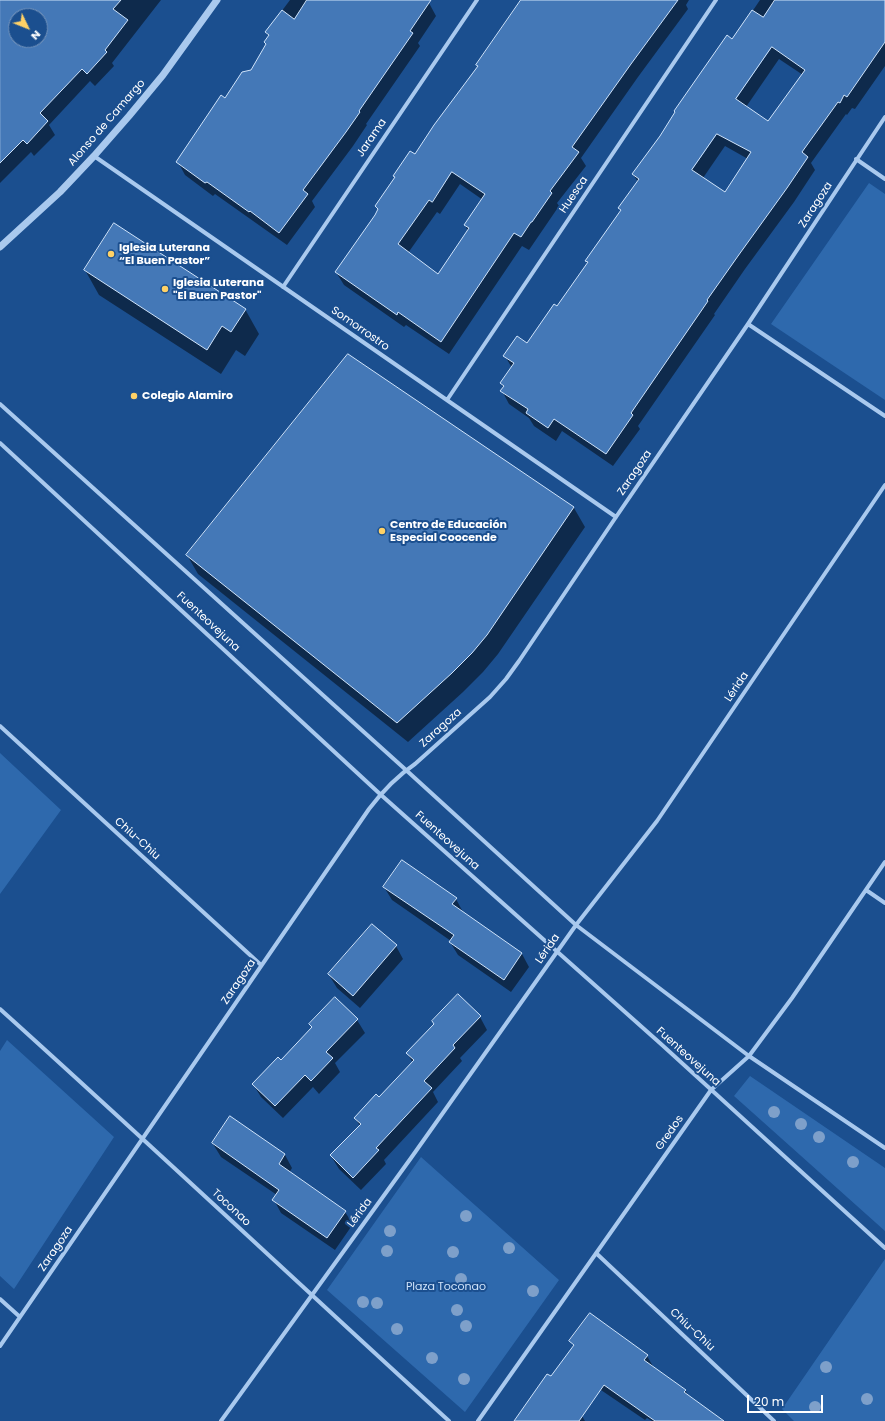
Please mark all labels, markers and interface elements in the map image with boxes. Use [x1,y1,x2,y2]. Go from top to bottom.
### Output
north arrow [8,8,48,48]
text: N [27,27,45,44]
street label: Alonso de Camargo [66,77,148,169]
street label: Jarama [354,116,390,160]
street label: Huesca [557,174,591,216]
street label: Zaragoza [796,180,836,230]
place label: Iglesia Luterana “El Buen Pastor” [119,241,210,267]
marker: Iglesia Luterana “El Buen Pastor” [106,249,116,259]
place label: Iglesia Luterana "El Buen Pastor" [173,276,264,302]
marker: Iglesia Luterana "El Buen Pastor" [160,284,170,294]
street label: Somorrostro [328,304,392,354]
place label: Colegio Alamiro [142,389,233,403]
marker: Colegio Alamiro [129,391,139,401]
street label: Zaragoza [615,448,655,498]
place label: Centro de Educación Especial Coocende [390,518,507,544]
marker: Centro de Educación Especial Coocende [377,526,387,536]
street label: Fuenteovejuna [174,589,242,655]
street label: Lérida [722,670,752,704]
street label: Zaragoza [417,706,465,750]
street label: Fuenteovejuna [412,809,482,873]
street label: Chiu-Chiu [112,815,162,863]
street label: Lérida [533,932,563,966]
street label: Zaragoza [219,957,259,1007]
street label: Fuenteovejuna [653,1025,723,1089]
street label: Gredos [653,1113,687,1153]
street label: Toconao [209,1187,253,1229]
street label: Lérida [345,1196,375,1230]
street label: Zaragoza [36,1224,76,1274]
park label: Plaza Toconao [406,1280,486,1294]
street label: Chiu-Chiu [667,1306,717,1354]
scale bar [749,1387,825,1413]
text: 20 m [754,1393,784,1410]

